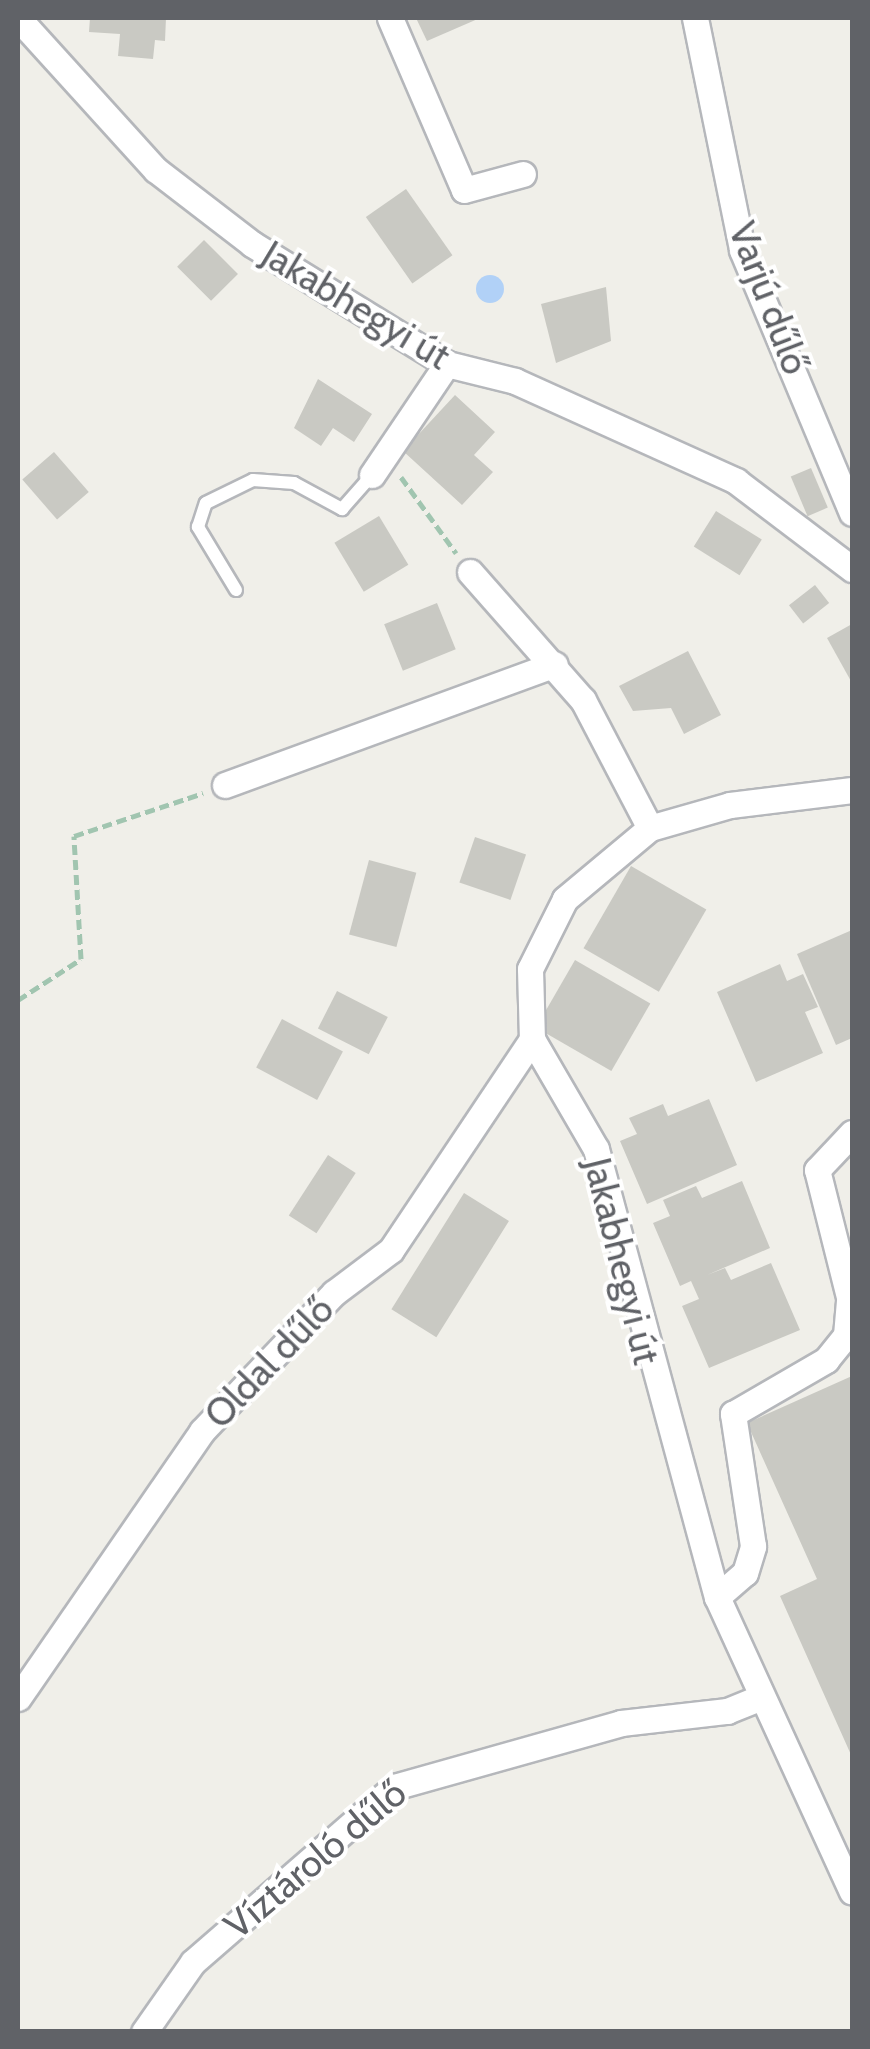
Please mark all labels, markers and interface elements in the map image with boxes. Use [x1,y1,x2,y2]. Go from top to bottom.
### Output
street label: Varjú dűlő [719,215,819,381]
street label: Jakabhegyi út [254,231,458,379]
street label: Jakabhegyi út [574,1153,670,1369]
street label: Oldal dűlő [195,1287,343,1437]
street label: Víztároló dűlő [215,1770,415,1948]

